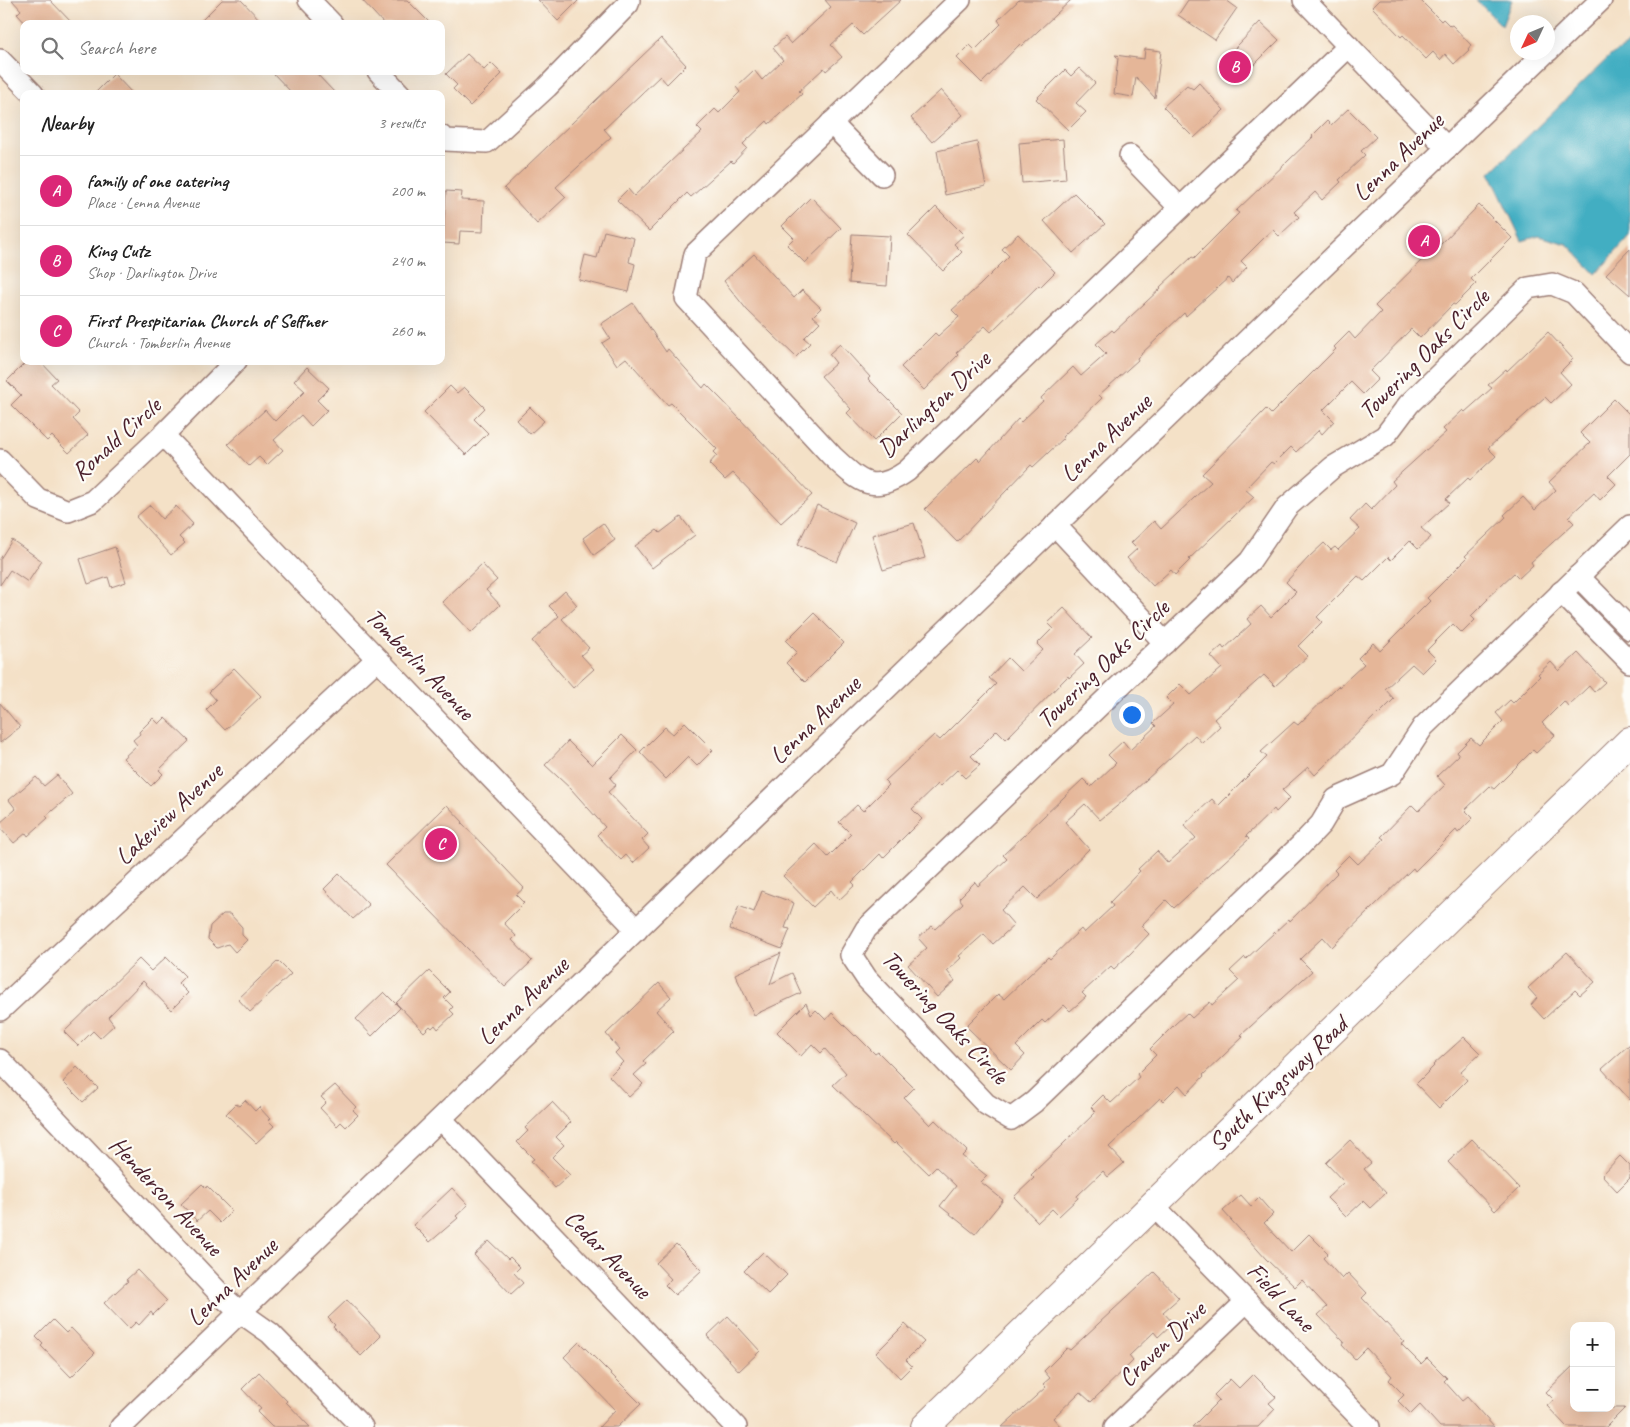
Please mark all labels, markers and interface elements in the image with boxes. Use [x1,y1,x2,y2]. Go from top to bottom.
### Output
north arrow [1510,15,1555,60]
search box [20,20,445,75]
icon: search [38,34,66,62]
text: Search here [78,36,155,60]
pin: B [1219,48,1251,86]
street label: Lenna Avenue [1346,104,1452,208]
text: Nearby [40,110,93,136]
text: 3 results [378,113,425,133]
text: family of one catering [87,169,228,193]
text: A [52,181,60,201]
text: 200 m [391,181,425,201]
text: Place · Lenna Avenue [87,193,199,213]
pin: A [1408,222,1440,260]
text: King Cutz [87,239,149,263]
text: B [52,251,60,271]
text: 240 m [391,251,425,271]
text: Shop · Darlington Drive [87,263,216,283]
street label: Towering Oaks Circle [1352,280,1498,426]
text: First Prespitarian Church of Seffner [87,309,327,333]
text: C [52,321,60,341]
text: 260 m [391,321,425,341]
text: Church · Tomberlin Avenue [87,333,230,353]
street label: Darlington Drive [871,342,998,464]
street label: Lenna Avenue [1054,385,1160,489]
street label: Ronald Circle [64,389,169,488]
street label: Towering Oaks Circle [1030,591,1177,735]
street label: Tomberlin Avenue [359,601,483,728]
street label: Lenna Avenue [763,667,869,771]
your location [1119,702,1145,728]
street label: Lakeview Avenue [108,755,231,872]
pin: C [425,825,457,863]
street label: Towering Oaks Circle [875,943,1017,1092]
street label: Lenna Avenue [471,948,577,1052]
street label: South Kingsway Road [1202,1007,1357,1158]
street label: Henderson Avenue [102,1129,231,1264]
street label: Cedar Avenue [558,1203,660,1307]
street label: Lenna Avenue [180,1229,286,1333]
street label: Field Lane [1240,1255,1323,1340]
street label: Craven Drive [1111,1293,1214,1394]
map controls [1570,1322,1615,1412]
button: + [1570,1322,1615,1367]
button: − [1570,1367,1615,1412]

